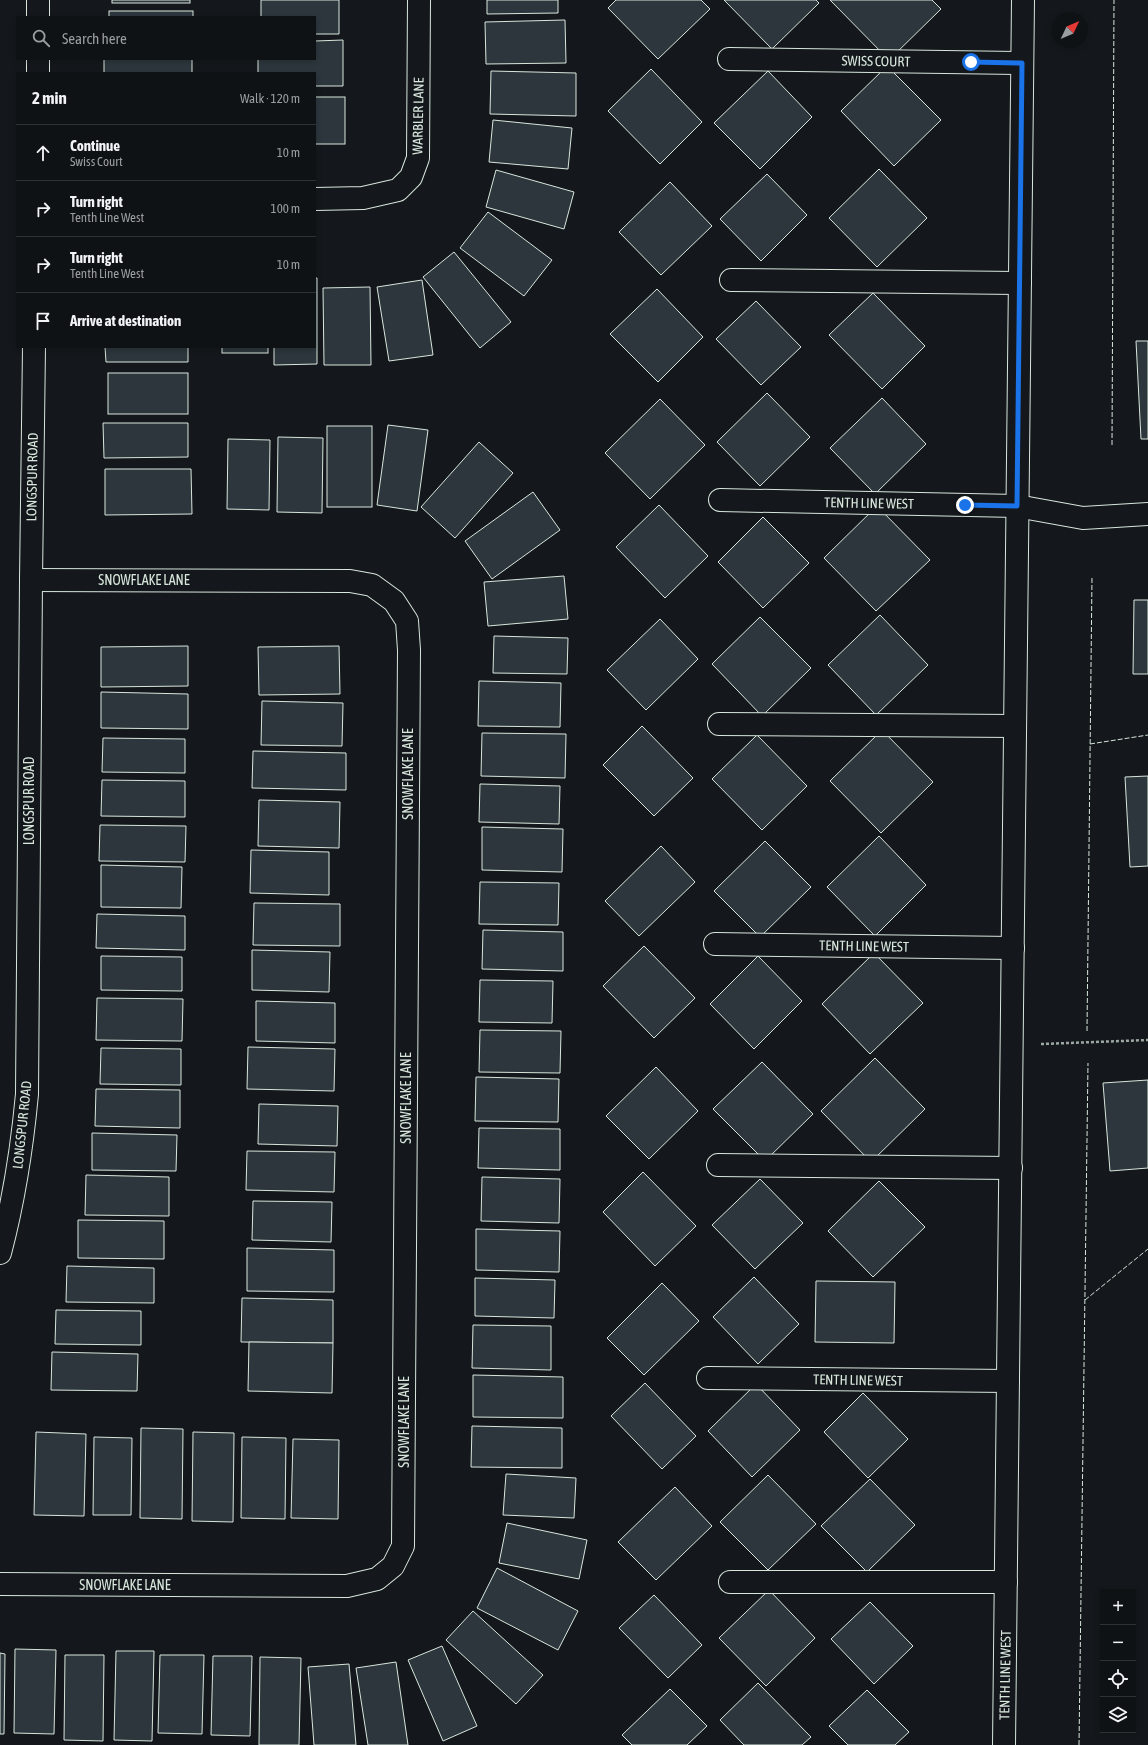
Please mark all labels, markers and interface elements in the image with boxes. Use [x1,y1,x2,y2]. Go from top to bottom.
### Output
north arrow [1052,12,1088,48]
search box [16,16,316,60]
icon: search [30,27,52,49]
text: Search here [62,30,127,47]
street label: SWISS COURT [841,52,911,70]
route start [962,53,980,71]
street label: WARBLER LANE [409,77,427,155]
text: 2 min [32,88,67,108]
text: Walk · 120 m [240,91,300,106]
text: Continue [70,137,120,154]
icon: ahead [32,142,54,164]
text: 10 m [277,145,300,160]
text: Swiss Court [70,154,123,169]
text: Turn right [70,193,123,210]
icon: right [32,198,54,220]
text: 100 m [271,201,300,216]
text: Tenth Line West [70,210,144,225]
text: Turn right [70,249,123,266]
icon: right [32,254,54,276]
text: 10 m [277,257,300,272]
text: Tenth Line West [70,266,144,281]
icon: arrive [32,310,54,332]
text: Arrive at destination [70,312,181,329]
street label: LONGSPUR ROAD [23,432,41,521]
street label: TENTH LINE WEST [824,494,914,512]
route end [956,496,974,514]
street label: SNOWFLAKE LANE [98,572,190,588]
street label: SNOWFLAKE LANE [400,728,416,820]
street label: LONGSPUR ROAD [21,757,37,845]
street label: TENTH LINE WEST [819,937,909,955]
street label: SNOWFLAKE LANE [398,1052,414,1144]
street label: LONGSPUR ROAD [9,1080,35,1170]
street label: TENTH LINE WEST [813,1371,903,1389]
street label: SNOWFLAKE LANE [396,1376,412,1468]
street label: SNOWFLAKE LANE [79,1577,171,1593]
map controls [1100,1589,1136,1733]
button: + [1100,1589,1136,1625]
button: − [1100,1625,1136,1661]
street label: TENTH LINE WEST [996,1630,1014,1720]
button: locate [1100,1661,1136,1697]
button: layers [1100,1697,1136,1733]

